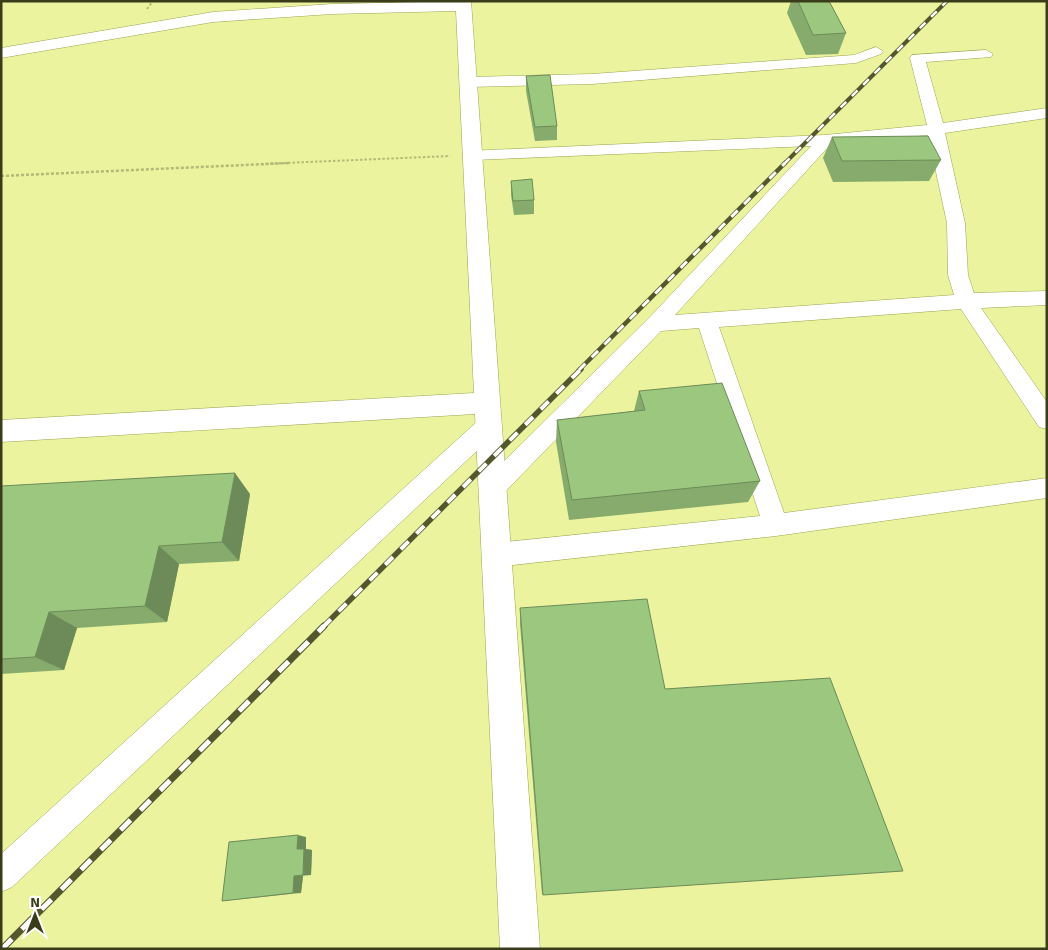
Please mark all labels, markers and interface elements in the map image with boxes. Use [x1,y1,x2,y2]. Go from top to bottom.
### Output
north arrow [10,890,60,940]
text: N [30,894,40,911]

